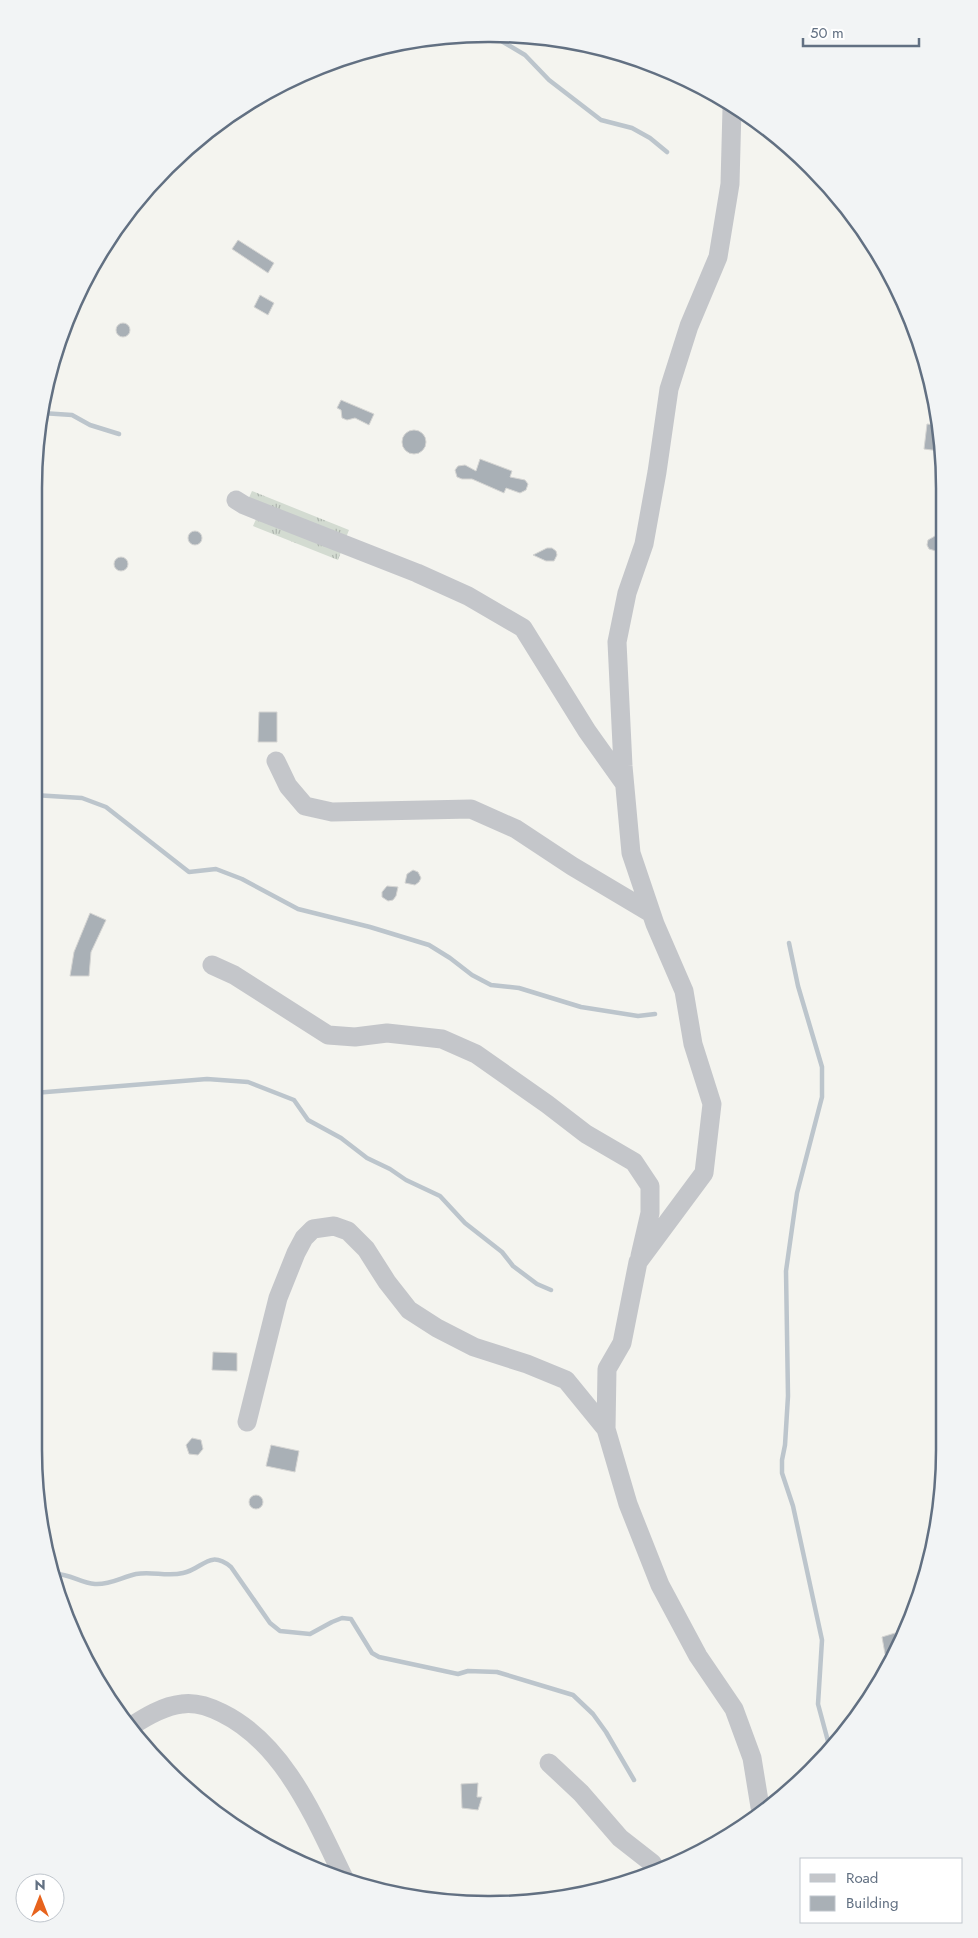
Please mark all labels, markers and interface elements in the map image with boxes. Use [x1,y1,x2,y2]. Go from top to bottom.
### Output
scale bar [803,15,919,47]
text: 50 m [810,22,844,44]
legend [800,1858,963,1923]
text: Road [846,1867,878,1889]
north arrow [15,1873,65,1923]
text: N [34,1875,46,1895]
text: Building [846,1892,898,1914]

